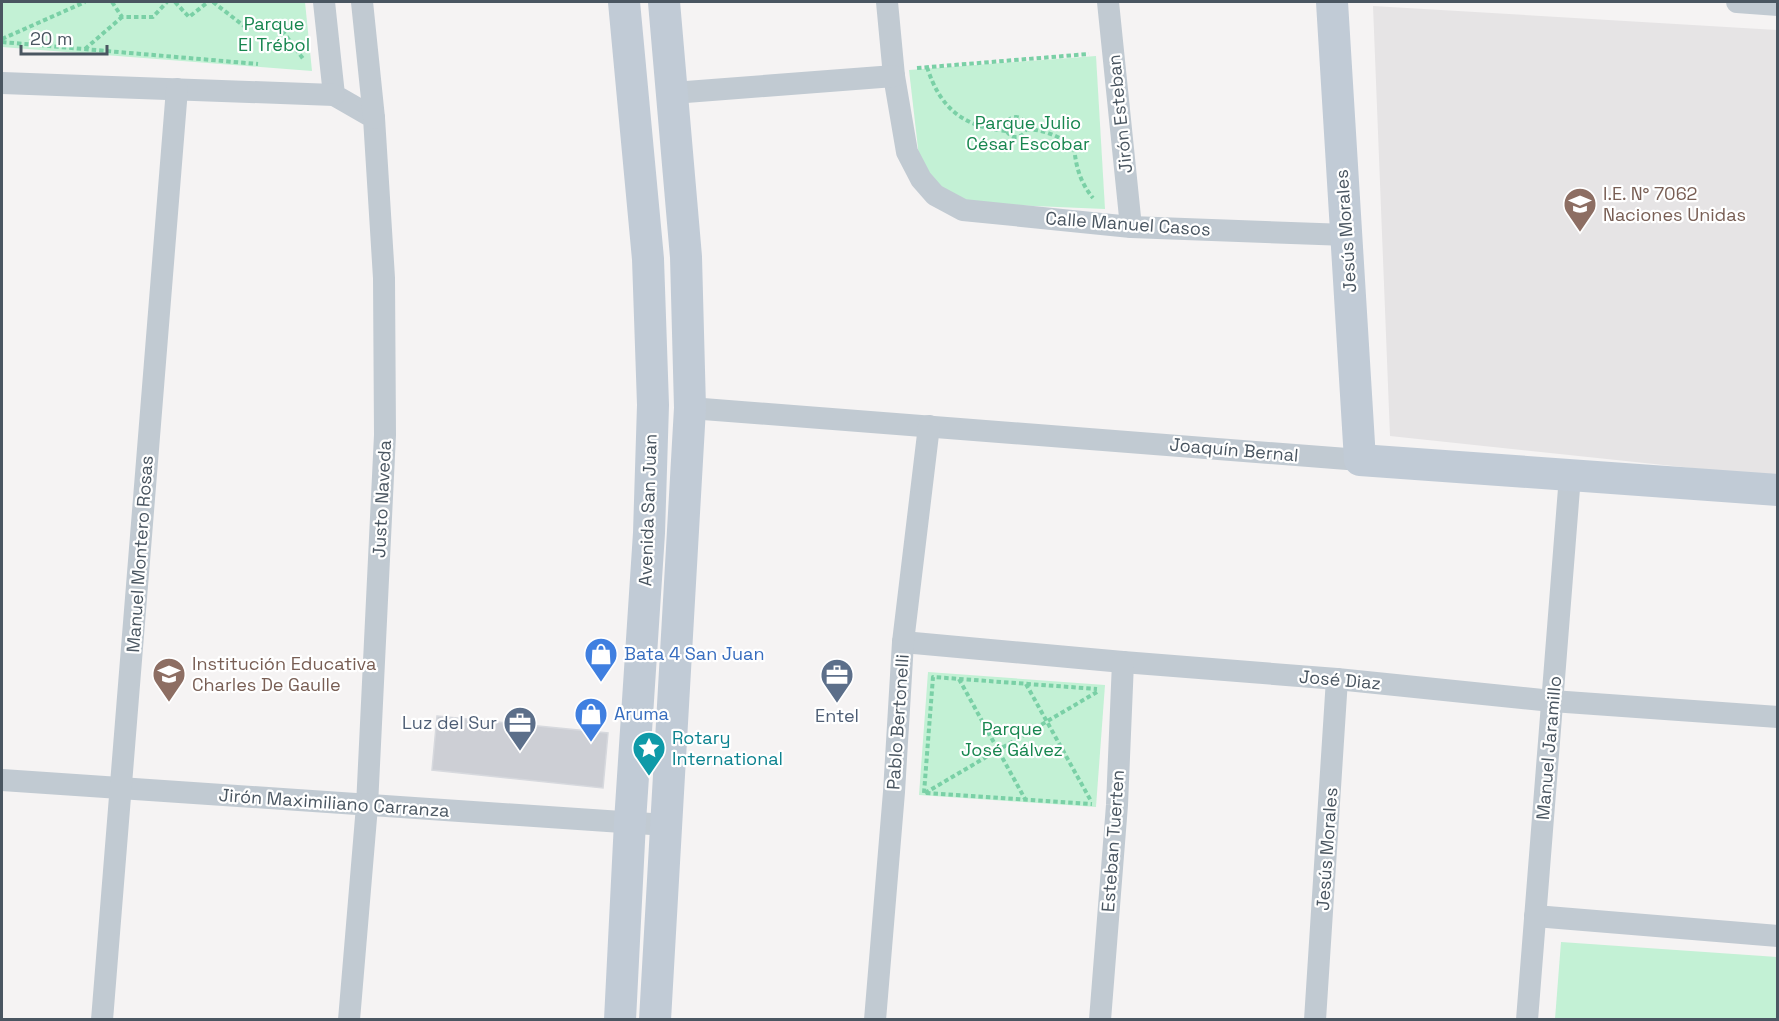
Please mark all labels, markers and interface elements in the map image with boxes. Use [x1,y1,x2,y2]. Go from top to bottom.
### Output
park label: Parque El Trébol [238,12,310,56]
scale bar [21,18,106,56]
text: 20 m [30,27,73,50]
street label: Jirón Esteban [1102,53,1137,175]
park label: Parque Julio César Escobar [966,111,1090,155]
street label: Jesús Morales [1330,169,1361,293]
place label: I.E. N° 7062 Naciones Unidas [1603,182,1746,226]
school or university icon: I.E. N° 7062 Naciones Unidas [1562,186,1598,233]
street label: Calle Manuel Casos [1045,206,1211,241]
street label: Joaquín Bernal [1169,432,1299,467]
street label: Avenida San Juan [633,433,662,587]
street label: Justo Naveda [367,439,396,558]
street label: Manuel Montero Rosas [121,455,158,653]
shop icon: Bata 4 San Juan [583,636,619,683]
place label: Bata 4 San Juan [624,642,764,665]
place label: Institución Educativa Charles De Gaulle [192,652,376,696]
street label: Pablo Bertonelli [881,653,914,791]
school or university icon: Institución Educativa Charles De Gaulle [151,656,187,703]
office icon: Entel [819,657,855,704]
street label: José Diaz [1298,664,1382,695]
street label: Manuel Jaramillo [1531,675,1566,821]
shop icon: Aruma [573,696,609,743]
place label: Aruma [614,702,669,725]
place label: Entel [815,704,859,727]
office icon: Luz del Sur [502,705,538,752]
place label: Luz del Sur [402,711,497,734]
park label: Parque José Gálvez [961,717,1063,761]
place label: Rotary International [672,726,783,770]
place icon: Rotary International [631,730,667,777]
street label: Esteban Tuerten [1096,769,1129,913]
street label: Jirón Maximiliano Carranza [218,783,450,822]
street label: Jesús Morales [1311,787,1342,911]

